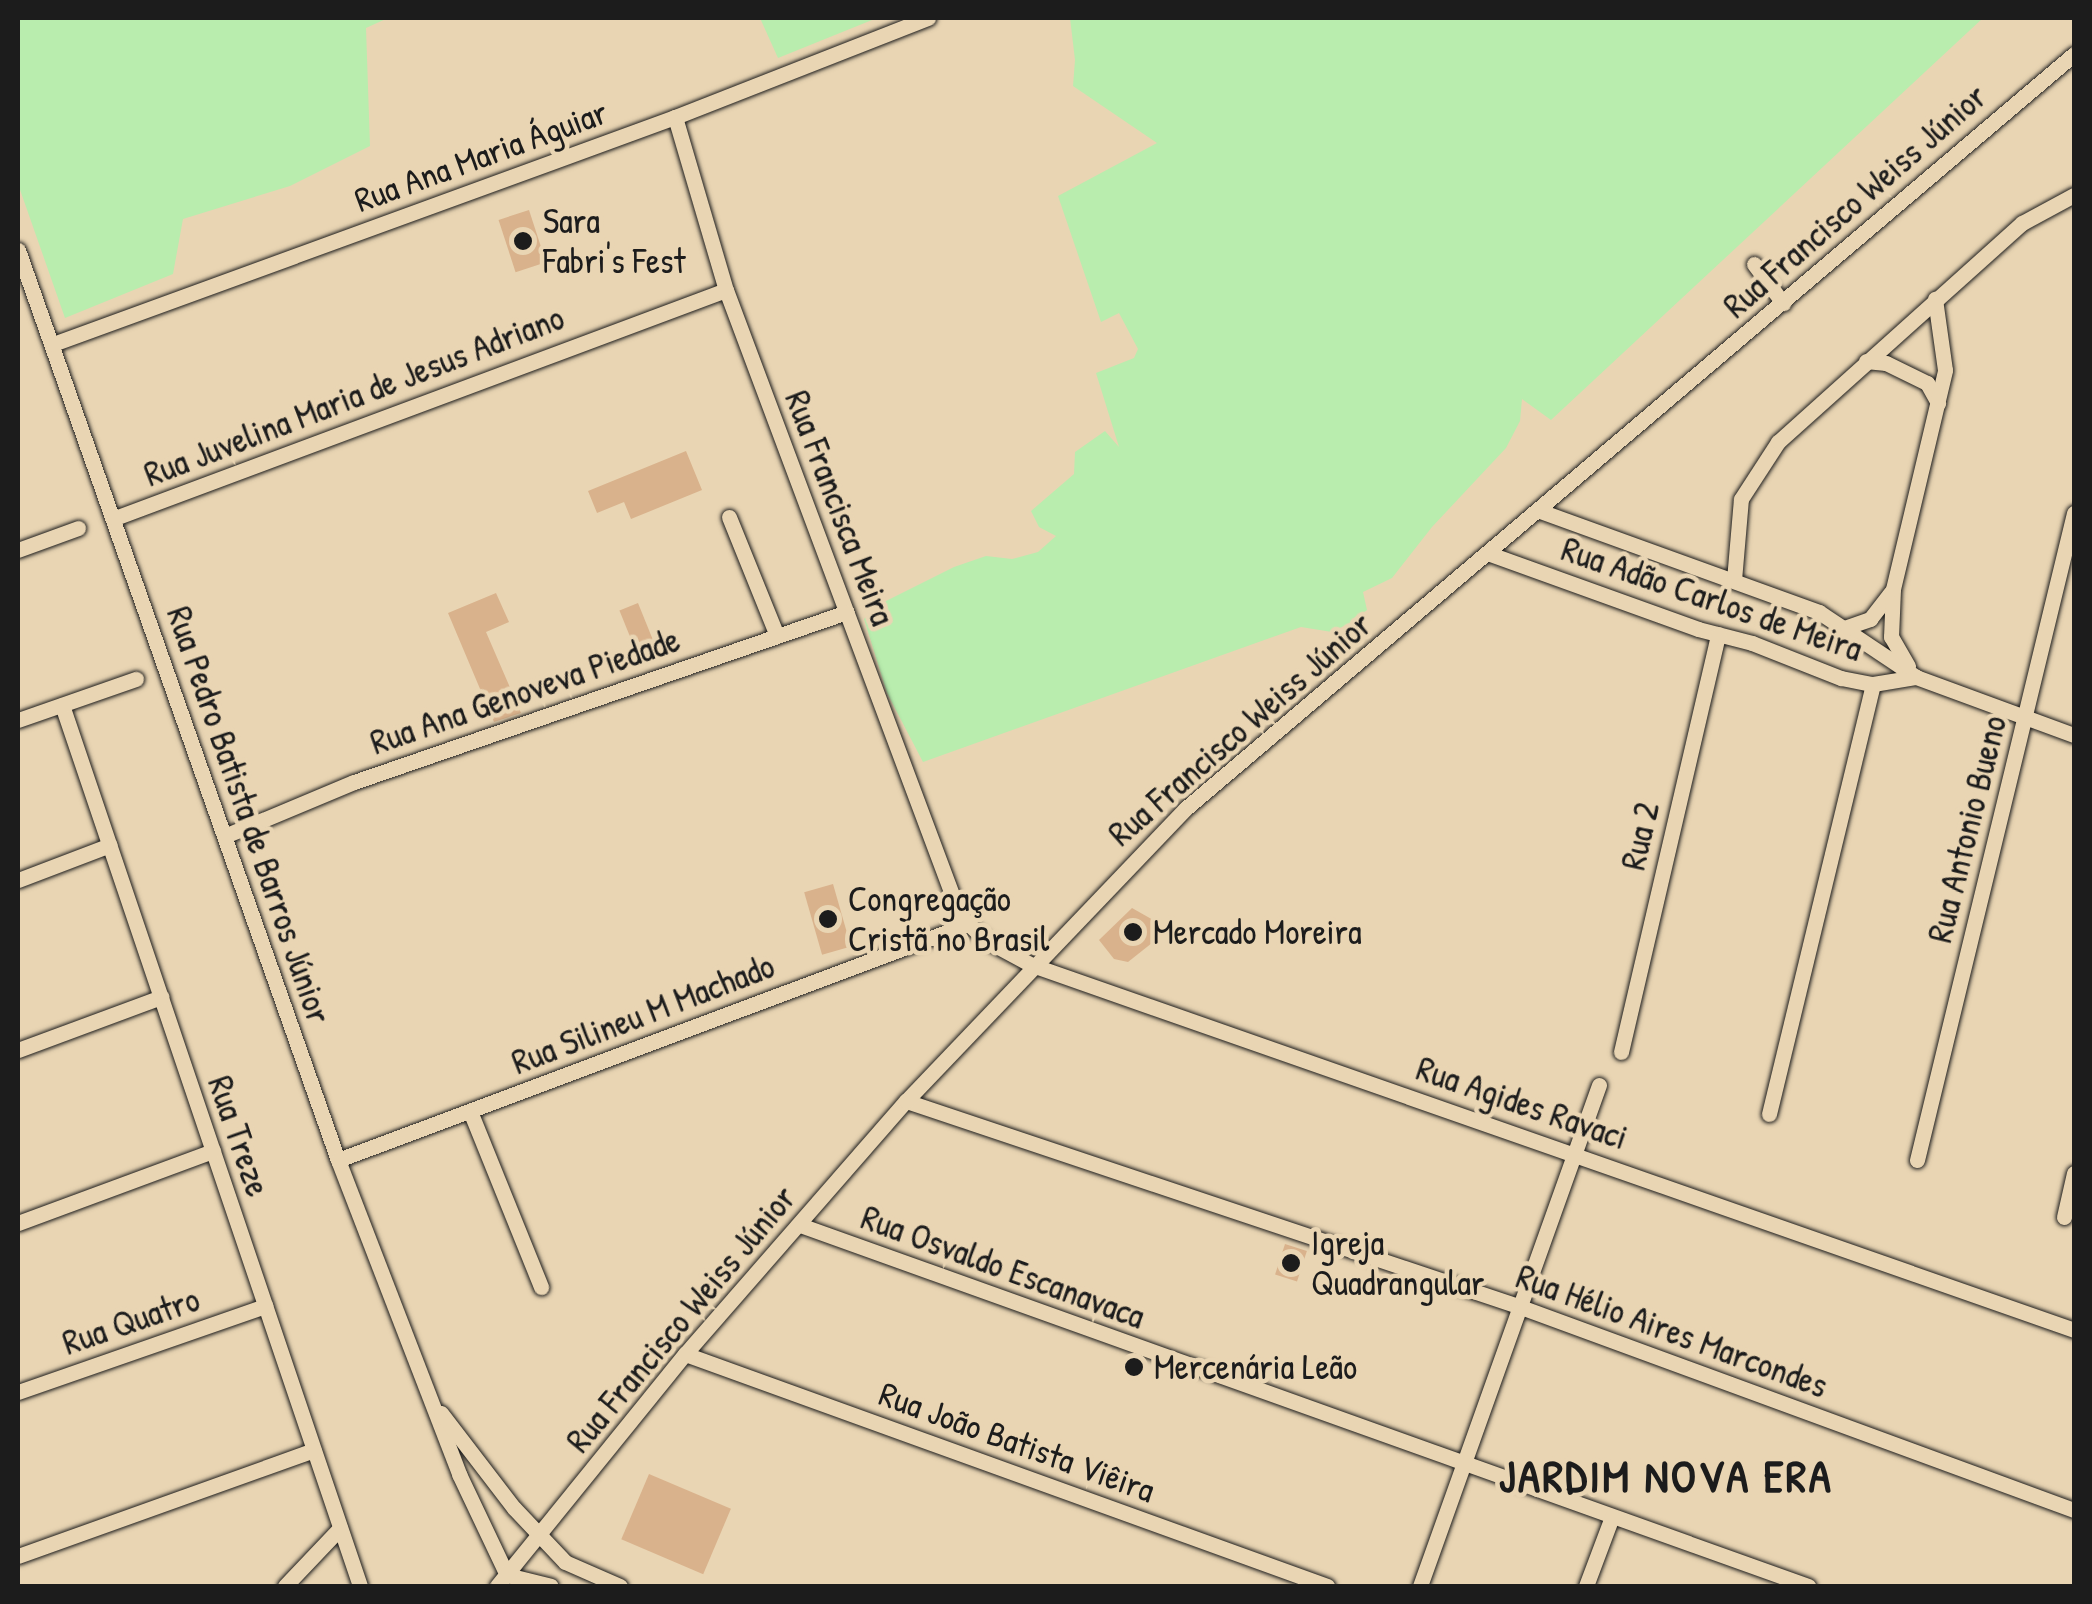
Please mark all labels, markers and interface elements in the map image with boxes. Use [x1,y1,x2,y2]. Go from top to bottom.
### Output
street label: Rua Francisco Weiss Júnior [1715,75,1995,327]
street label: Rua Ana Maria Águiar [349,91,613,221]
place label: Sara Fabri's Fest [543,200,685,282]
marker: Sara Fabri's Fest [512,230,534,252]
street label: Rua Juvelina Maria de Jesus Adriano [138,296,570,496]
street label: Rua Francisca Meira [776,385,904,631]
street label: Rua Adão Carlos de Meira [1556,528,1868,670]
street label: Rua Pedro Batista de Barros Júnior [158,601,340,1029]
street label: Rua Francisco Weiss Júnior [1100,603,1380,855]
street label: Rua Ana Genoveva Piedade [365,618,685,764]
street label: Rua Antonio Bueno [1919,711,2015,947]
street label: Rua 2 [1612,798,1668,874]
place label: Congregação Cristã no Brasil [848,878,1049,960]
marker: Congregação Cristã no Brasil [817,908,839,930]
place label: Mercado Moreira [1153,911,1362,953]
marker: Mercado Moreira [1122,921,1144,943]
street label: Rua Silineu M Machado [506,945,780,1083]
street label: Rua Agides Ravaci [1411,1047,1633,1159]
street label: Rua Treze [199,1070,279,1202]
street label: Rua Francisco Weiss Júnior [557,1177,805,1461]
street label: Rua Osvaldo Escanavaca [856,1196,1150,1338]
place label: Igreja Quadrangular [1311,1222,1484,1304]
marker: Igreja Quadrangular [1280,1252,1302,1274]
street label: Rua Hélio Aires Marcondes [1511,1255,1833,1407]
street label: Rua Quatro [57,1278,205,1364]
place label: Mercenária Leão [1154,1346,1357,1388]
marker: Mercenária Leão [1123,1356,1145,1378]
street label: Rua João Batista Viêira [874,1373,1160,1511]
district label: JARDIM NOVA ERA [1499,1449,1833,1503]

